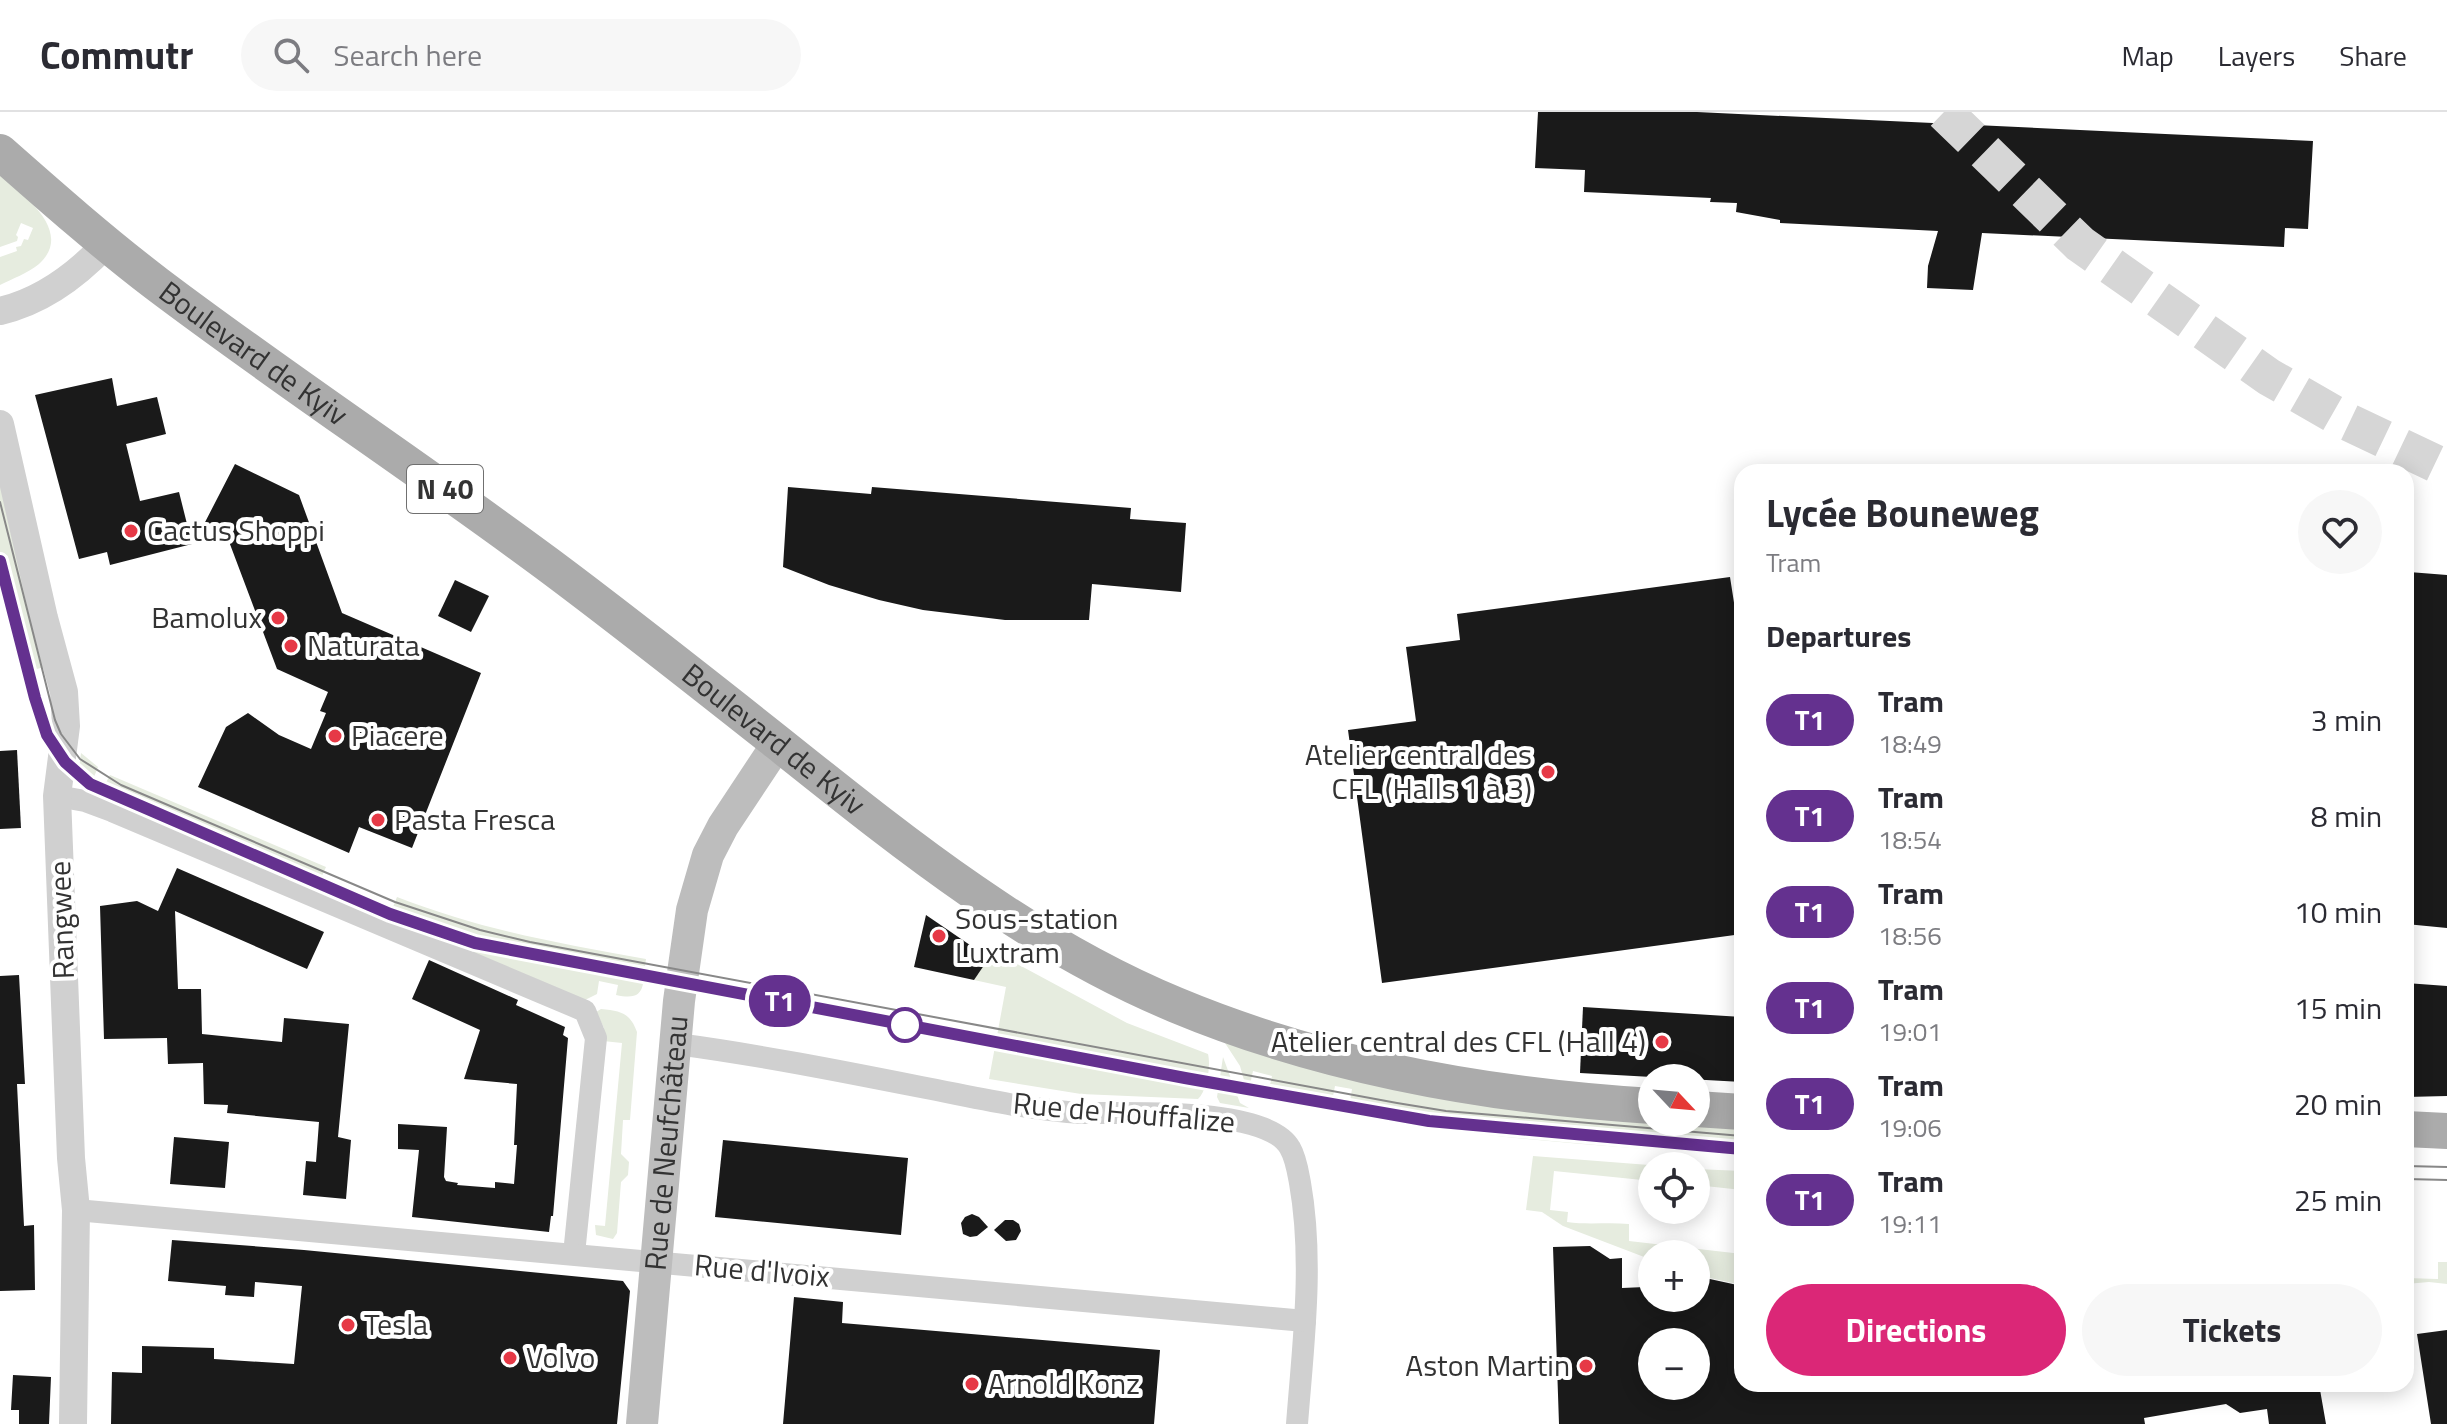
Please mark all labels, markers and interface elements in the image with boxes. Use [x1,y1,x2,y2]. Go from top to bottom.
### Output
search box [241,19,801,91]
text: Commutr [40,26,193,84]
text: Search here [333,32,482,78]
icon: search [269,33,313,77]
text: Map [2121,34,2174,77]
text: Layers [2218,34,2295,77]
text: Share [2339,34,2407,77]
street label: Boulevard de Kyiv [150,269,358,437]
road number: N 40 [407,465,483,513]
text: Lycée Bouneweg [1766,484,2039,542]
button: heart [2298,490,2382,574]
place label: Cactus Shoppi [147,507,325,553]
marker: Cactus Shoppi [122,522,140,540]
text: Tram [1766,543,1821,582]
place label: Bamolux [151,594,262,640]
marker: Bamolux [269,609,287,627]
text: Departures [1766,613,1911,659]
place label: Naturata [307,622,420,668]
marker: Naturata [282,637,300,655]
street label: Boulevard de Kyiv [672,651,876,826]
text: Tram [1878,678,1944,724]
text: 3 min [2311,697,2382,743]
text: T1 [1795,698,1825,741]
place label: Piacere [351,712,444,758]
text: 18:49 [1878,724,1942,763]
marker: Piacere [326,727,344,745]
place label: Atelier central des CFL (Halls 1 à 3) [1305,731,1532,811]
marker: Atelier central des CFL (Halls 1 à 3) [1539,763,1557,781]
text: Tram [1878,774,1944,820]
text: 8 min [2311,793,2382,839]
text: T1 [1795,794,1825,837]
place label: Pasta Fresca [394,796,555,842]
marker: Pasta Fresca [369,811,387,829]
text: 18:54 [1878,820,1942,859]
street label: Rangwee [36,860,86,980]
text: Tram [1878,870,1944,916]
text: 10 min [2294,889,2382,935]
text: T1 [1795,890,1825,933]
place label: Sous-station Luxtram [955,895,1118,975]
text: 18:56 [1878,916,1942,955]
marker: Sous-station Luxtram [930,927,948,945]
text: Tram [1878,966,1944,1012]
line badge: T1 [744,975,816,1027]
text: T1 [765,979,795,1022]
text: 15 min [2294,985,2382,1031]
text: T1 [1795,986,1825,1029]
unlabelled marker [888,1008,922,1042]
text: 19:01 [1878,1012,1942,1051]
street label: Rue de Neufchâteau [632,1014,700,1272]
place label: Atelier central des CFL (Hall 4) [1271,1018,1646,1064]
marker: Atelier central des CFL (Hall 4) [1653,1033,1671,1051]
text: Tram [1878,1062,1944,1108]
north arrow [1638,1064,1710,1136]
map controls [1638,1064,1710,1400]
street label: Rue de Houffalize [1011,1079,1237,1145]
text: 20 min [2294,1081,2382,1127]
text: T1 [1795,1082,1825,1125]
text: 19:06 [1878,1108,1942,1147]
button: locate [1638,1152,1710,1224]
text: Tram [1878,1158,1944,1204]
text: 25 min [2294,1177,2382,1223]
text: T1 [1795,1178,1825,1221]
text: 19:11 [1878,1204,1942,1243]
button: + [1638,1240,1710,1312]
street label: Rue d'Ivoix [692,1241,832,1299]
button: Directions [1766,1284,2066,1376]
button: Tickets [2082,1284,2382,1376]
place label: Tesla [364,1301,428,1347]
marker: Tesla [339,1316,357,1334]
button: − [1638,1328,1710,1400]
place label: Volvo [526,1334,595,1380]
place label: Aston Martin [1405,1342,1570,1388]
marker: Volvo [501,1349,519,1367]
marker: Aston Martin [1577,1357,1595,1375]
place label: Arnold Konz [988,1360,1140,1406]
marker: Arnold Konz [963,1375,981,1393]

